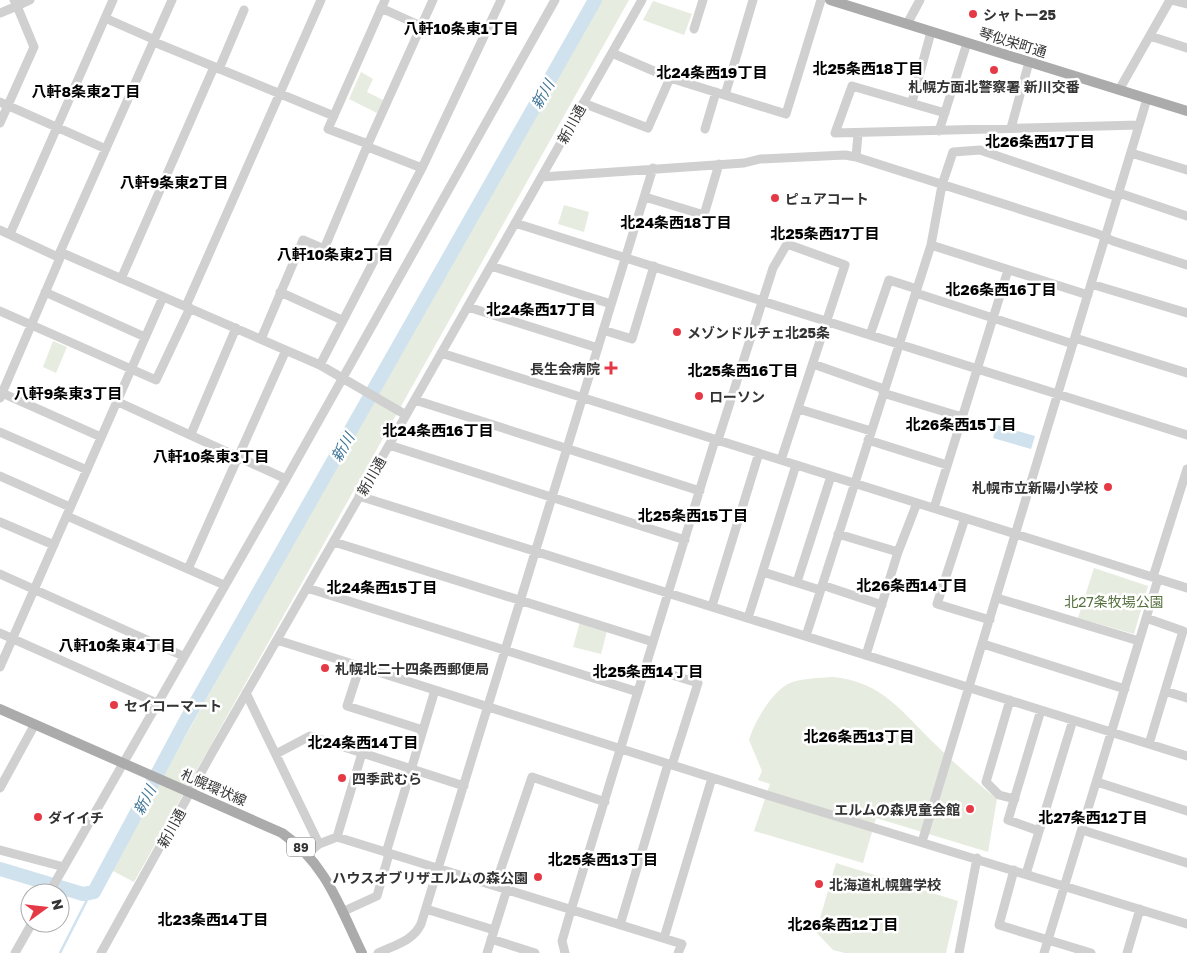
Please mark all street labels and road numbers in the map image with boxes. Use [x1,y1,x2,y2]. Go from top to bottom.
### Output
street label: 琴似栄町通 [977,24,1049,60]
street label: 新川通 [553,102,589,146]
street label: 新川通 [353,454,389,498]
street label: 札幌環状線 [179,765,249,809]
street label: 新川通 [153,806,189,850]
road number: 89 [287,838,315,856]

